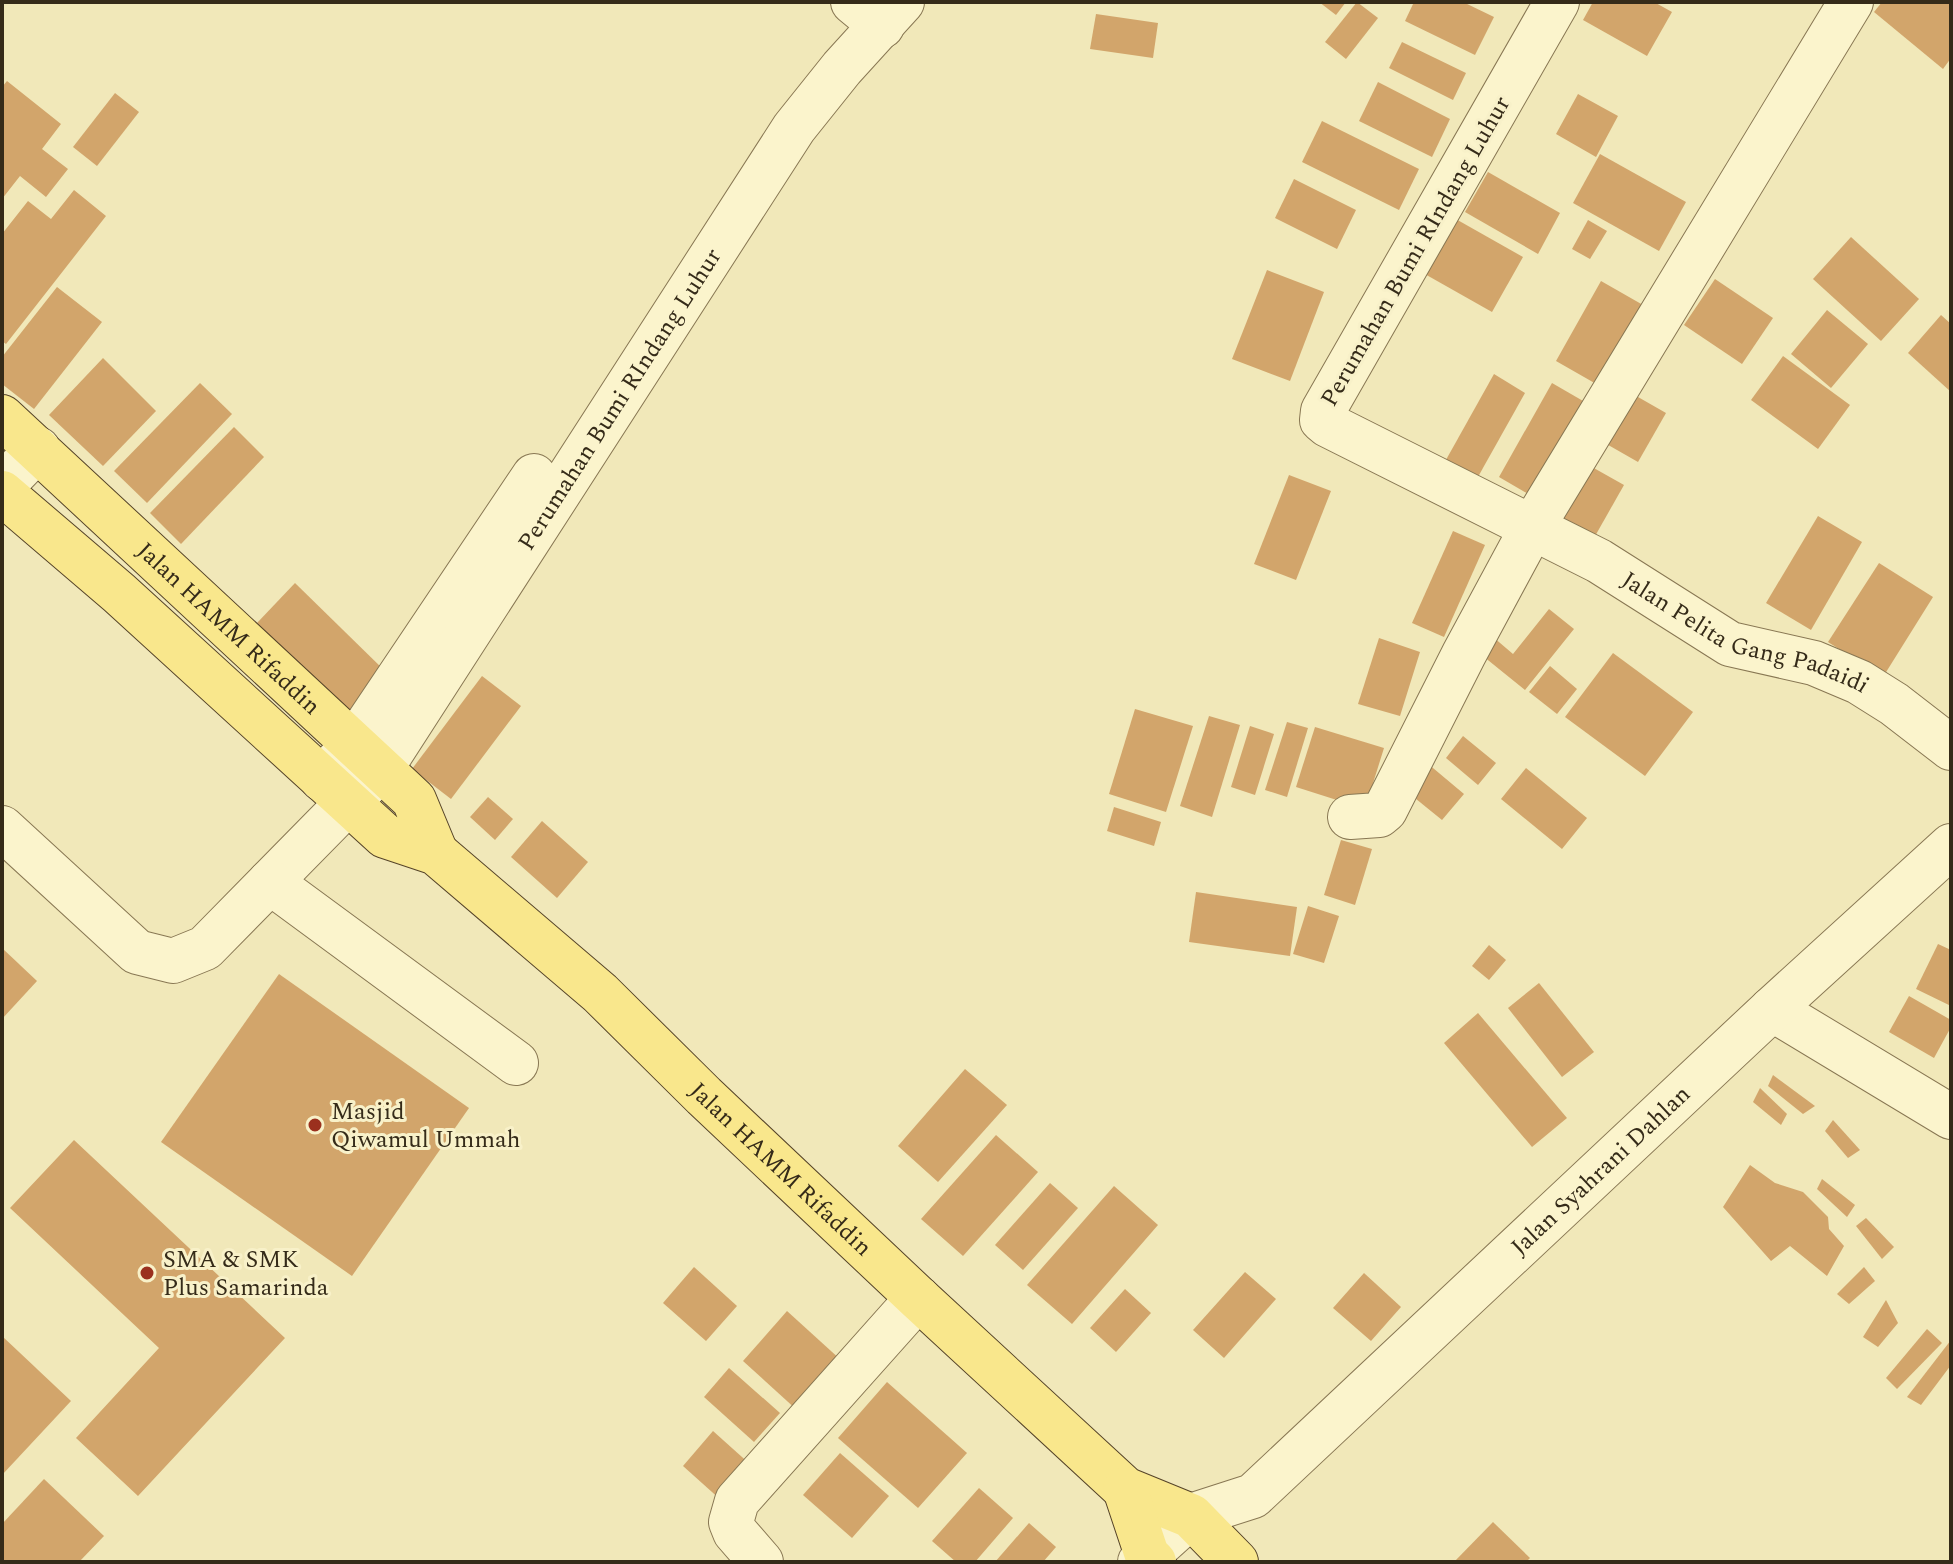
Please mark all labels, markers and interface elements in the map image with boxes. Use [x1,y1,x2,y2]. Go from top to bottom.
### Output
street label: Perumahan Bumi RIndang Luhur [1312,90,1520,413]
street label: Perumahan Bumi RIndang Luhur [509,241,731,558]
street label: Jalan HAMM Rifaddin [128,534,329,724]
street label: Jalan Pelita Gang Padaidi [1614,563,1876,703]
street label: Jalan HAMM Rifaddin [681,1074,880,1265]
street label: Jalan Syahrani Dahlan [1503,1077,1699,1265]
place label: Masjid Qiwamul Ummah [331,1094,521,1158]
marker: Masjid Qiwamul Ummah [306,1116,324,1134]
place label: SMA & SMK Plus Samarinda [163,1242,329,1306]
marker: SMA & SMK Plus Samarinda [138,1264,156,1282]

